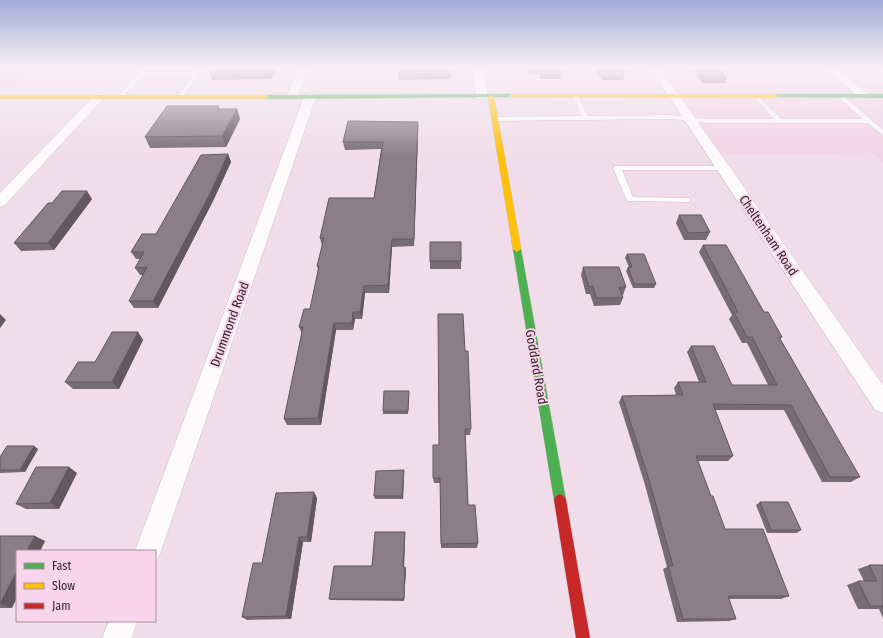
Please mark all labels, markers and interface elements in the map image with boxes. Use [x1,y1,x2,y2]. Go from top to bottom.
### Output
street label: Cheltenham Road [736,192,801,278]
street label: Drummond Road [207,280,252,369]
street label: Goddard Road [523,328,550,406]
legend [16,550,156,622]
text: Fast [52,559,71,573]
text: Slow [52,579,75,593]
text: Jam [52,599,70,613]

